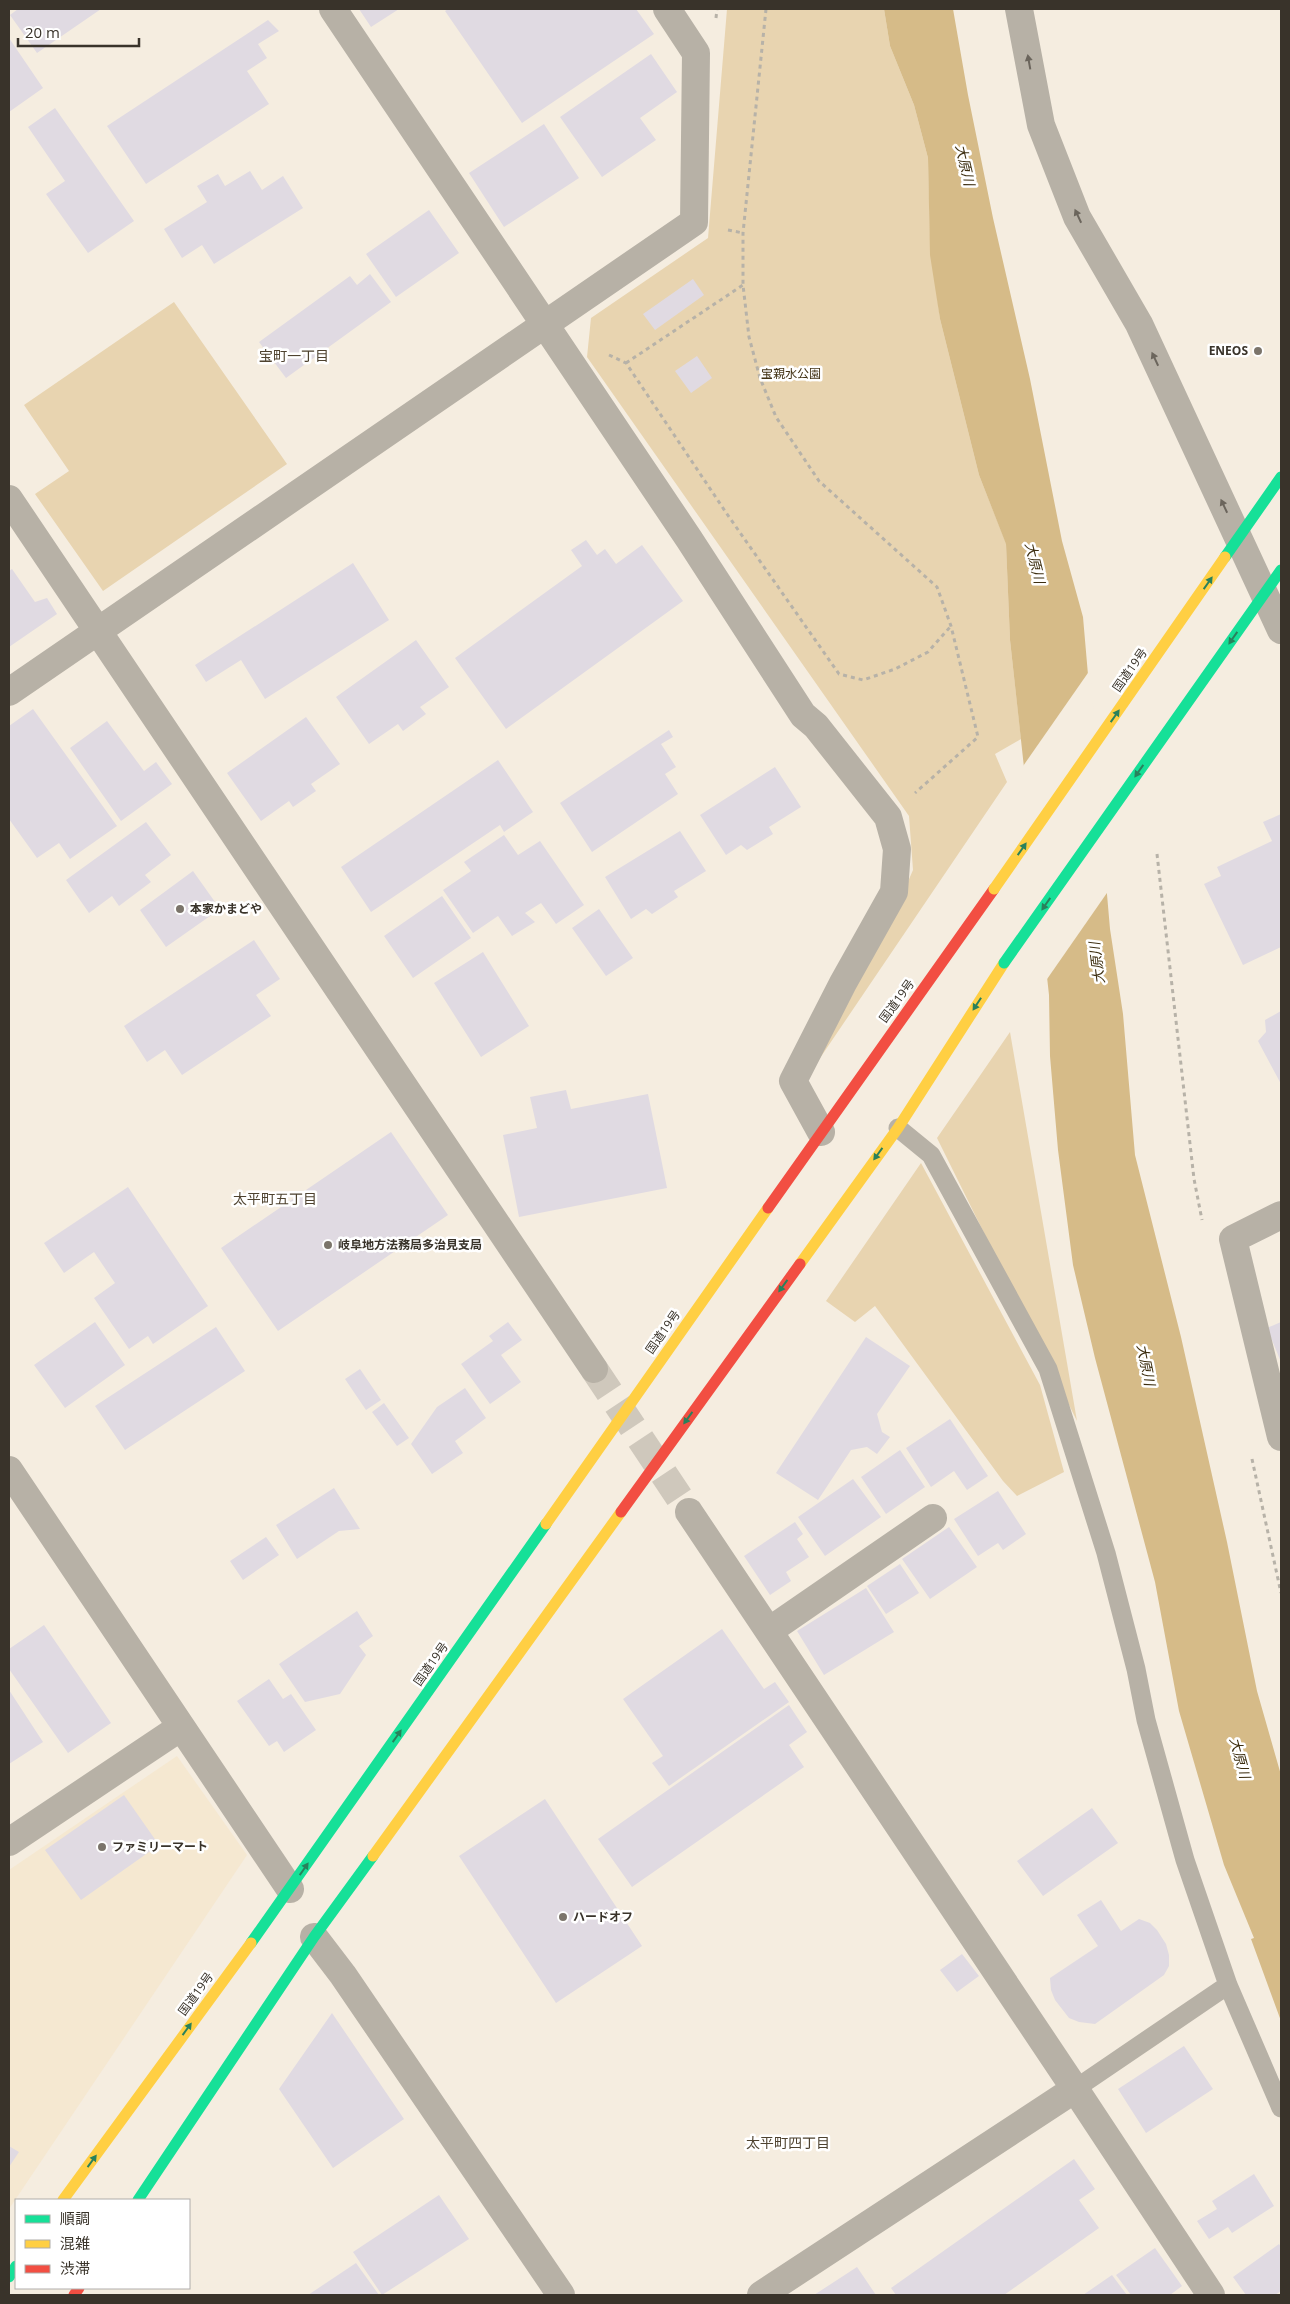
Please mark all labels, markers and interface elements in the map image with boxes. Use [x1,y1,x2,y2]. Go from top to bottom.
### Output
scale bar [18,15,139,47]
text: 20 m [25,22,60,42]
one-way arrow [1025,53,1033,69]
water label: 大原川 [952,142,980,189]
one-way arrow [1073,209,1081,223]
place label: ENEOS [1209,342,1248,359]
marker: ENEOS [1252,345,1264,357]
district label: 宝町一丁目 [259,346,329,365]
one-way arrow [1150,352,1158,366]
park label: 宝親水公園 [761,365,821,382]
one-way arrow [1219,499,1227,513]
water label: 大原川 [1021,540,1050,587]
one-way arrow [1203,576,1213,590]
one-way arrow [1228,631,1238,645]
street label: 国道19号 [1108,644,1151,695]
one-way arrow [1110,709,1120,723]
one-way arrow [1134,764,1144,778]
one-way arrow [1017,842,1027,856]
one-way arrow [1041,897,1051,911]
place label: 本家かまどや [190,900,262,917]
marker: 本家かまどや [174,903,186,915]
water label: 大原川 [1084,939,1108,985]
street label: 国道19号 [875,976,918,1026]
one-way arrow [973,997,982,1011]
one-way arrow [873,1147,884,1160]
district label: 太平町五丁目 [233,1189,317,1208]
place label: 岐阜地方法務局多治見支局 [338,1236,482,1253]
marker: 岐阜地方法務局多治見支局 [322,1239,334,1251]
one-way arrow [778,1279,789,1292]
street label: 国道19号 [641,1306,684,1357]
water label: 大原川 [1133,1342,1160,1389]
one-way arrow [683,1411,693,1425]
street label: 国道19号 [409,1638,452,1689]
one-way arrow [392,1730,402,1743]
water label: 大原川 [1226,1735,1256,1783]
place label: ファミリーマート [112,1838,208,1855]
marker: ファミリーマート [96,1841,108,1853]
one-way arrow [299,1863,309,1876]
place label: ハードオフ [573,1908,633,1925]
marker: ハードオフ [557,1911,569,1923]
street label: 国道19号 [174,1969,217,2019]
one-way arrow [182,2022,192,2036]
district label: 太平町四丁目 [746,2133,830,2152]
one-way arrow [87,2154,97,2167]
legend [15,2199,190,2289]
text: 順調 [60,2208,90,2228]
text: 混雑 [60,2233,90,2253]
text: 渋滞 [60,2258,90,2278]

